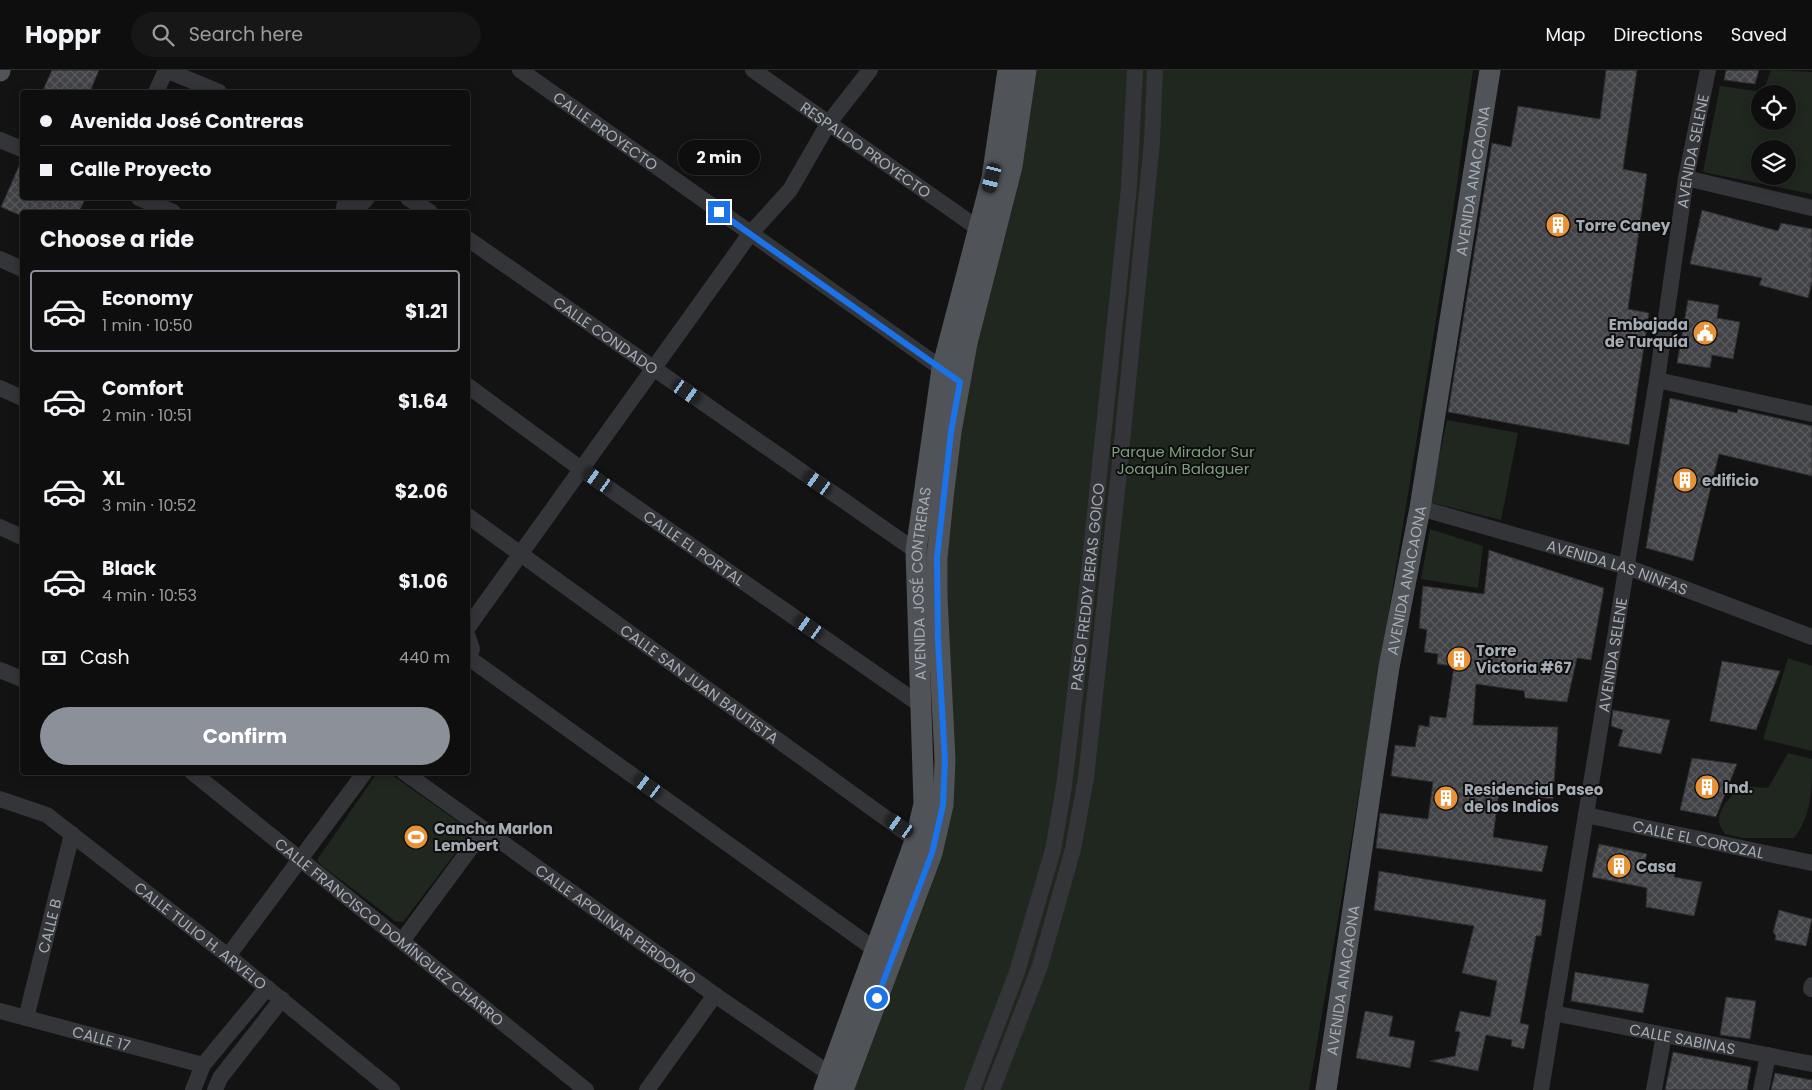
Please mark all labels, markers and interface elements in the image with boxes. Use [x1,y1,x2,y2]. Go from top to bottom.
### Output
search box [131,12,481,57]
text: Hoppr [25,18,101,51]
icon: search [149,21,177,49]
text: Search here [189,21,303,48]
text: Map [1546,22,1585,47]
text: Directions [1613,22,1703,47]
text: Saved [1731,22,1787,47]
map controls [1751,85,1796,185]
button: locate [1751,85,1796,130]
street label: CALLE PROYECTO [549,86,663,175]
street label: AVENIDA SELENE [1671,92,1713,210]
street label: RESPALDO PROYECTO [796,96,935,203]
street label: AVENIDA ANACAONA [1450,104,1495,257]
text: Avenida José Contreras [70,108,304,135]
callout: 2 min [678,140,760,174]
button: layers [1751,140,1796,185]
text: 2 min [697,146,741,169]
text: Calle Proyecto [70,156,211,183]
car [981,162,1002,194]
route end [708,201,730,223]
building icon: Torre Caney [1545,212,1571,238]
place label: Torre Caney [1576,215,1671,236]
text: Choose a ride [40,224,194,255]
text: Economy [102,285,193,312]
icon: car [42,289,87,334]
street label: CALLE CONDADO [549,291,663,379]
text: $1.21 [405,298,448,325]
text: 1 min · 10:50 [102,314,193,337]
place label: Embajada de Turquía [1605,314,1688,352]
public building icon: Embajada de Turquía [1692,320,1718,346]
text: Comfort [102,375,184,402]
car [670,377,703,407]
icon: car [42,379,87,424]
text: $1.64 [398,388,448,415]
text: 2 min · 10:51 [102,404,192,427]
park label: Parque Mirador Sur Joaquín Balaguer [1111,441,1255,479]
text: XL [102,465,125,492]
car [581,465,614,495]
building icon: edificio [1672,467,1698,493]
car [801,468,834,498]
icon: car [42,469,87,514]
place label: edificio [1702,470,1759,491]
text: $2.06 [395,478,448,505]
street label: PASEO FREDDY BERAS GOICO [1065,482,1109,692]
street label: AVENIDA JOSÉ CONTRERAS [905,485,936,681]
text: 3 min · 10:52 [102,494,196,517]
street label: AVENIDA ANACAONA [1381,504,1431,657]
street label: CALLE EL PORTAL [639,505,749,591]
street label: AVENIDA LAS NINFAS [1544,534,1691,600]
text: Black [102,555,156,582]
icon: car [42,559,87,604]
text: $1.06 [399,568,448,595]
text: 4 min · 10:53 [102,584,197,607]
street label: AVENIDA SELENE [1592,596,1632,714]
car [792,612,825,642]
street label: CALLE SAN JUAN BAUTISTA [616,619,783,748]
place label: Torre Victoria #67 [1476,640,1571,678]
icon: cash [40,644,68,672]
text: Cash [80,644,130,671]
text: 440 m [399,646,450,669]
building icon: Torre Victoria #67 [1446,646,1472,672]
button: Confirm [40,707,450,765]
car [631,771,664,801]
building icon: Ind. [1694,774,1720,800]
place label: Ind. [1724,777,1753,798]
place label: Residencial Paseo de los Indios [1464,779,1604,817]
building icon: Residencial Paseo de los Indios [1433,785,1459,811]
car [883,811,916,841]
street label: CALLE EL COROZAL [1631,815,1767,863]
place label: Cancha Marlon Lembert [434,818,553,856]
sports icon: Cancha Marlon Lembert [403,824,429,850]
street label: CALLE FRANCISCO DOMÍNGUEZ CHARRO [271,833,509,1030]
building icon: Casa [1606,853,1632,879]
place label: Casa [1636,856,1676,877]
street label: CALLE APOLINAR PERDOMO [531,859,701,989]
street label: CALLE TULIO H. ARVELO [130,876,272,994]
street label: CALLE B [32,896,66,955]
street label: AVENIDA ANACAONA [1321,904,1364,1057]
route start [866,987,888,1009]
street label: CALLE SABINAS [1628,1018,1737,1059]
street label: CALLE 17 [70,1020,133,1056]

